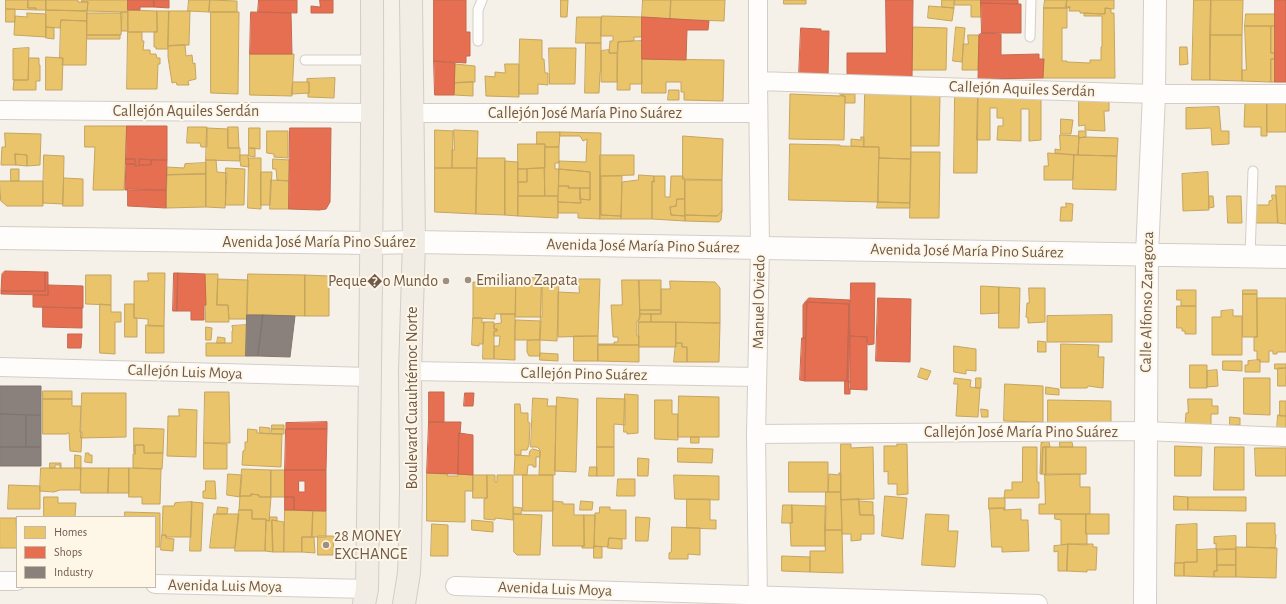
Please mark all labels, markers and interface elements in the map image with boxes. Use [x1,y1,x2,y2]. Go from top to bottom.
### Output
street label: Callejón Aquiles Serdán [949,77,1095,101]
street label: Callejón Aquiles Serdán [113,101,259,121]
street label: Callejón José María Pino Suárez [488,103,682,123]
street label: Calle Alfonso Zaragoza [1136,231,1158,373]
street label: Avenida José María Pino Suárez [222,232,416,252]
street label: Avenida José María Pino Suárez [546,235,740,257]
street label: Avenida José María Pino Suárez [870,240,1064,262]
street label: Manuel Oviedo [749,255,769,349]
place label: Emiliano Zapata [476,270,578,290]
place label: Peque�o Mundo [328,271,438,291]
marker: Emiliano Zapata [463,275,473,285]
marker: Peque�o Mundo [441,276,451,286]
street label: Boulevard Cuauhtémoc Norte [402,306,422,490]
street label: Callejón Luis Moya [127,360,243,384]
street label: Callejón Pino Suárez [520,363,648,385]
street label: Callejón José María Pino Suárez [924,422,1118,442]
legend [16,516,156,588]
text: Homes [54,526,87,538]
place label: 28 MONEY EXCHANGE [334,526,407,564]
marker: 28 MONEY EXCHANGE [321,540,331,550]
text: Shops [54,546,82,558]
text: Industry [54,566,93,578]
street label: Avenida Luis Moya [168,575,282,597]
street label: Avenida Luis Moya [497,577,613,601]

